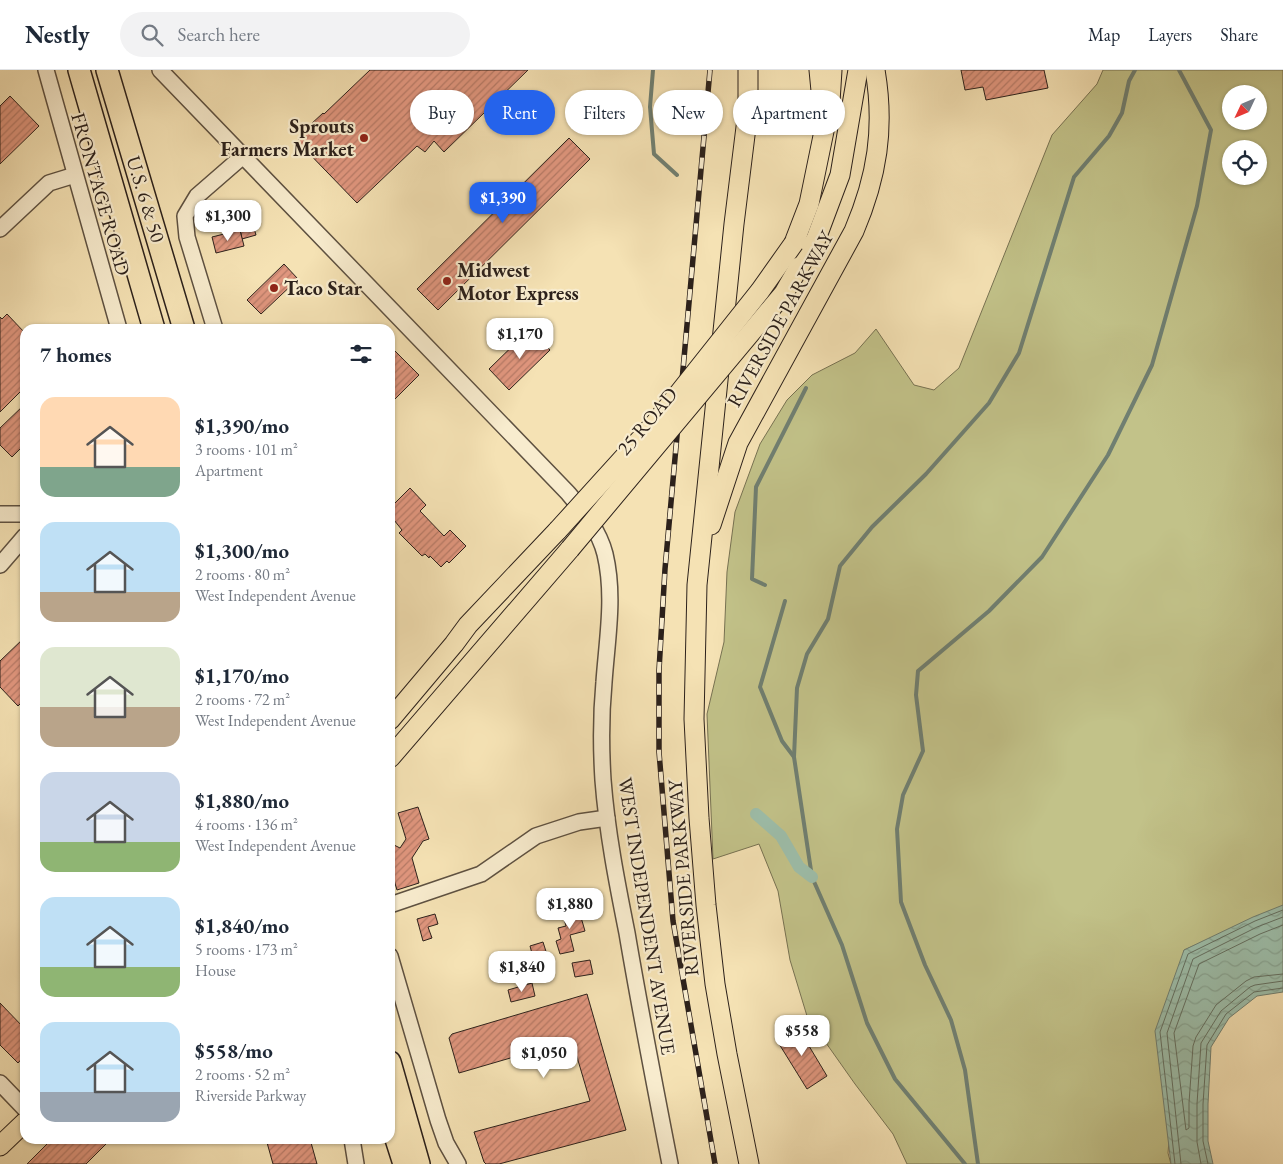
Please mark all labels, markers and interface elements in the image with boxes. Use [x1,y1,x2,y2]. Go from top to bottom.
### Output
search box [120,12,470,57]
text: Nestly [25,19,90,50]
icon: search [138,21,166,49]
text: Search here [178,22,260,47]
text: Map [1088,23,1120,46]
text: Layers [1148,23,1192,46]
text: Share [1220,23,1258,46]
north arrow [1222,85,1268,130]
map controls [1222,85,1267,185]
chip: Buy [410,90,474,135]
chip: Rent [484,90,555,135]
chip: Filters [565,90,643,135]
chip: New [653,90,723,135]
chip: Apartment [733,90,845,135]
street label: FRONTAGE ROAD [65,110,137,278]
place label: Sprouts Farmers Market [220,113,354,162]
marker: Sprouts Farmers Market [358,132,370,144]
button: locate [1222,140,1267,185]
street label: U.S. 6 & 50 [121,153,172,246]
pin: $1,390 [462,182,544,224]
text: $1,390 [480,187,526,208]
pin: $1,300 [187,200,269,242]
text: $1,300 [205,205,251,226]
street label: RIVERSIDE PARKWAY [721,225,840,411]
place label: Midwest Motor Express [457,257,579,306]
place label: Taco Star [284,275,363,301]
marker: Midwest Motor Express [441,275,453,287]
marker: Taco Star [268,282,280,294]
pin: $1,170 [479,318,561,360]
text: $1,170 [497,323,543,344]
icon: filters [347,340,375,368]
text: 7 homes [40,341,112,368]
street label: 25 ROAD [611,382,683,460]
text: $1,390/mo [195,412,289,439]
icon: home [80,417,140,477]
text: 3 rooms · 101 m² [195,439,298,460]
text: Apartment [195,460,263,481]
text: $1,300/mo [195,537,289,564]
icon: home [80,542,140,602]
text: 2 rooms · 80 m² [195,564,290,585]
text: West Independent Avenue [195,585,356,606]
text: $1,170/mo [195,662,289,689]
icon: home [80,667,140,727]
text: 2 rooms · 72 m² [195,689,290,710]
text: West Independent Avenue [195,710,356,731]
street label: WEST INDEPENDENT AVENUE [612,775,682,1057]
street label: RIVERSIDE PARKWAY [661,777,705,977]
text: $1,880/mo [195,787,289,814]
icon: home [80,792,140,852]
text: 4 rooms · 136 m² [195,814,298,835]
text: West Independent Avenue [195,835,356,856]
pin: $1,880 [529,888,611,930]
text: $1,880 [547,893,593,914]
text: $1,840/mo [195,912,289,939]
icon: home [80,917,140,977]
text: 5 rooms · 173 m² [195,939,298,960]
pin: $1,840 [481,950,563,993]
text: $1,840 [499,956,545,977]
text: House [195,960,236,981]
pin: $558 [772,1014,832,1057]
text: $558 [786,1020,818,1041]
pin: $1,050 [503,1036,585,1079]
text: $558/mo [195,1037,273,1064]
icon: home [80,1042,140,1102]
text: $1,050 [521,1042,567,1063]
text: 2 rooms · 52 m² [195,1064,290,1085]
text: Riverside Parkway [195,1085,306,1106]

